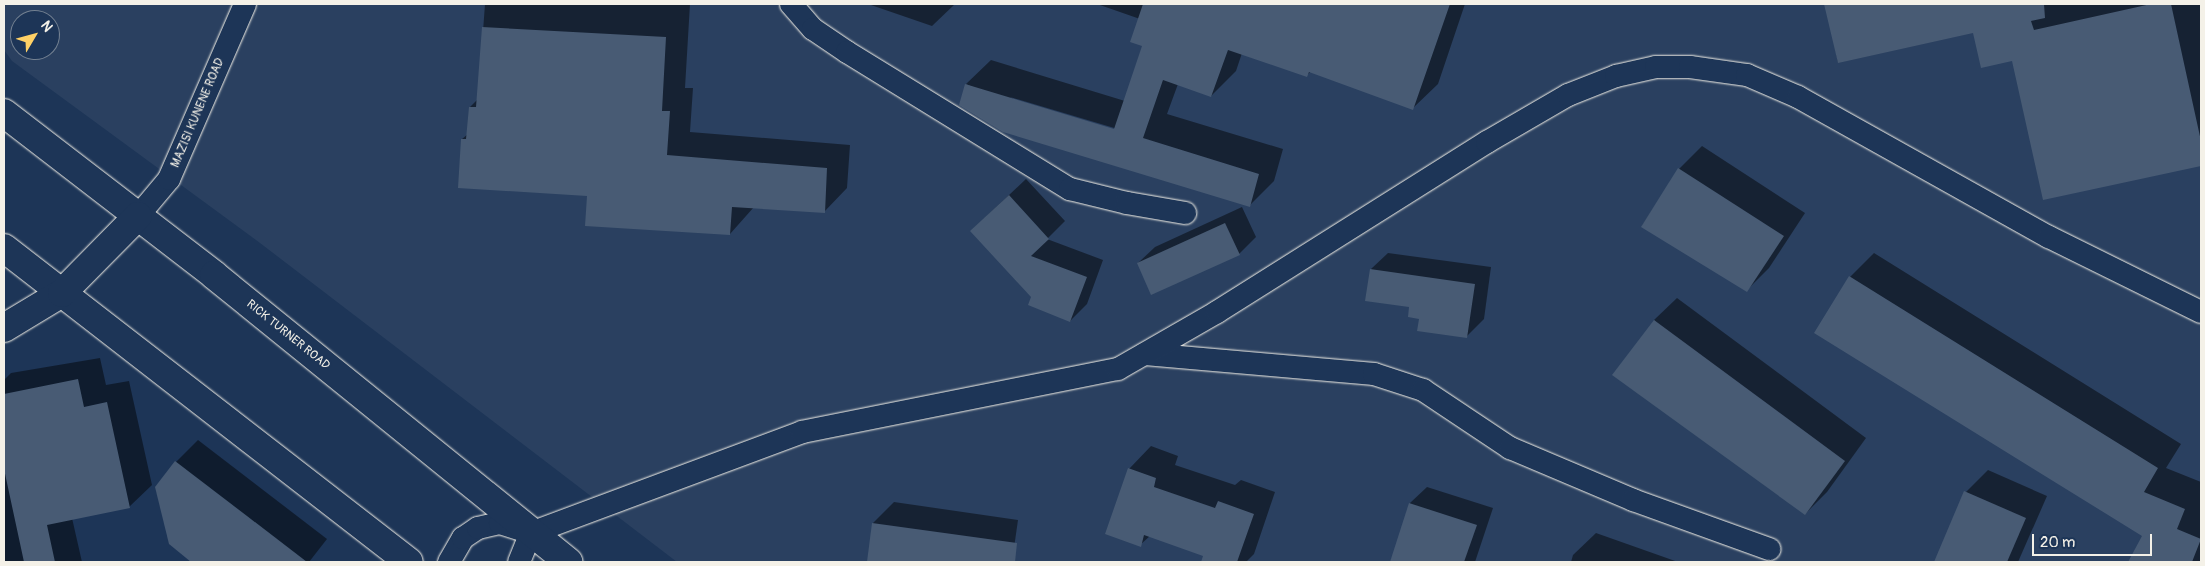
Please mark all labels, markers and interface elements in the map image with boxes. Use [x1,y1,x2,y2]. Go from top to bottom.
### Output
north arrow [10,10,60,60]
text: N [37,17,56,35]
street label: MAZISI KUNENE ROAD [168,56,228,170]
street label: RICK TURNER ROAD [243,297,333,373]
scale bar [2035,524,2155,556]
text: 20 m [2040,533,2075,552]

